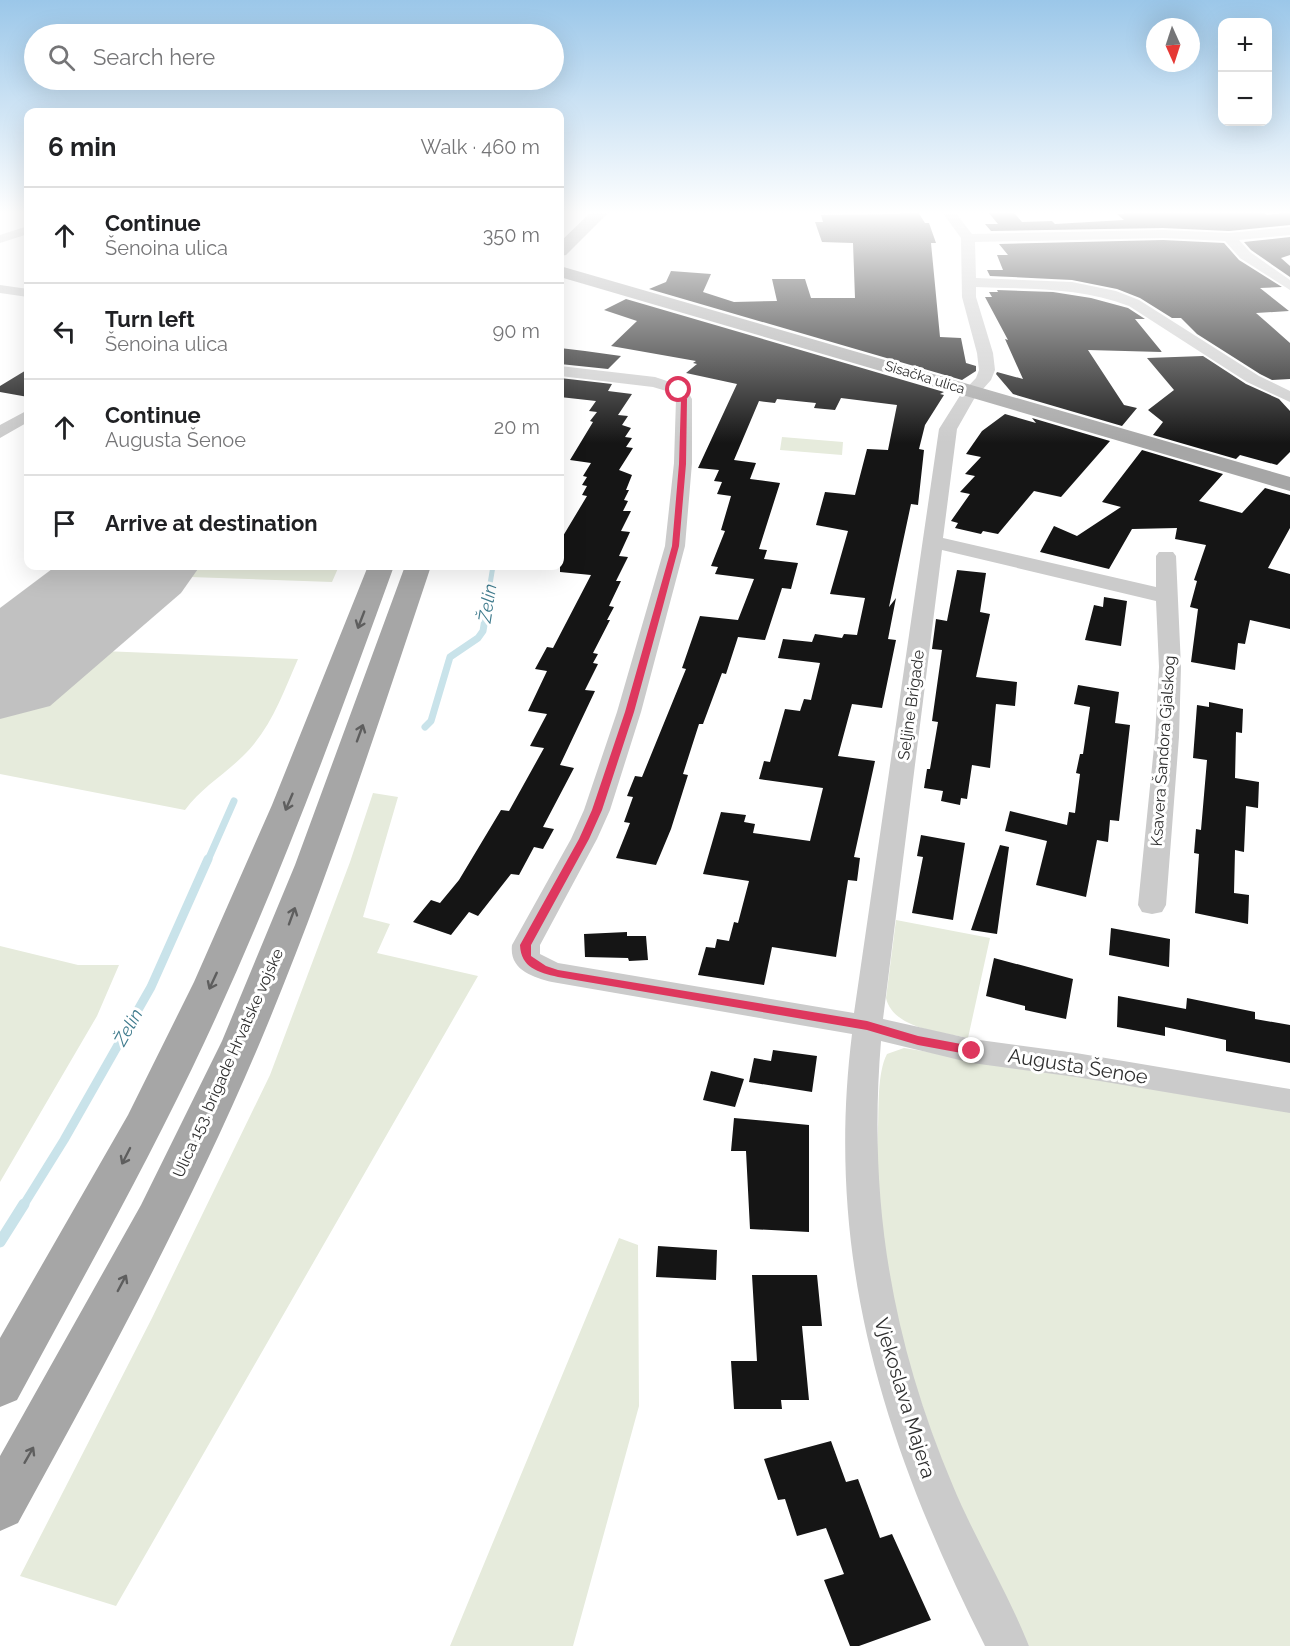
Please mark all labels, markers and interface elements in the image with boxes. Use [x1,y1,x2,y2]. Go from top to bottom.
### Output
north arrow [1146,18,1200,72]
map controls [1218,18,1272,126]
button: + [1218,18,1272,72]
search box [24,24,564,90]
icon: search [45,41,78,74]
text: Search here [93,44,215,70]
button: − [1218,72,1272,126]
text: 6 min [48,132,117,162]
text: Walk · 460 m [421,135,540,159]
text: Continue [105,210,201,236]
icon: ahead [48,219,81,252]
text: 350 m [483,223,540,247]
text: Šenoina ulica [105,236,228,260]
text: Turn left [105,306,195,332]
icon: left [48,315,81,348]
text: 90 m [493,319,540,343]
text: Šenoina ulica [105,332,228,356]
street label: Sisačka ulica [883,357,967,397]
route start [665,376,691,402]
text: Continue [105,402,201,428]
icon: ahead [48,411,81,444]
text: 20 m [494,415,540,439]
text: Augusta Šenoe [105,428,246,452]
icon: arrive [48,507,81,540]
text: Arrive at destination [105,510,318,536]
water label: Želin [472,582,500,625]
one-way arrow [354,610,365,629]
street label: Seljine Brigade [894,649,928,761]
street label: Ksavera Šandora Gjalskog [1146,655,1179,847]
one-way arrow [355,724,366,743]
one-way arrow [283,792,294,810]
one-way arrow [287,907,298,926]
street label: Ulica 153. brigade Hrvatske vojske [169,946,287,1180]
one-way arrow [206,972,218,990]
water label: Želin [108,1004,147,1050]
route end [958,1037,984,1063]
street label: Augusta Šenoe [1007,1042,1150,1089]
one-way arrow [120,1146,131,1164]
one-way arrow [116,1275,128,1292]
street label: Vjekoslava Majera [869,1315,941,1481]
one-way arrow [24,1446,35,1464]

